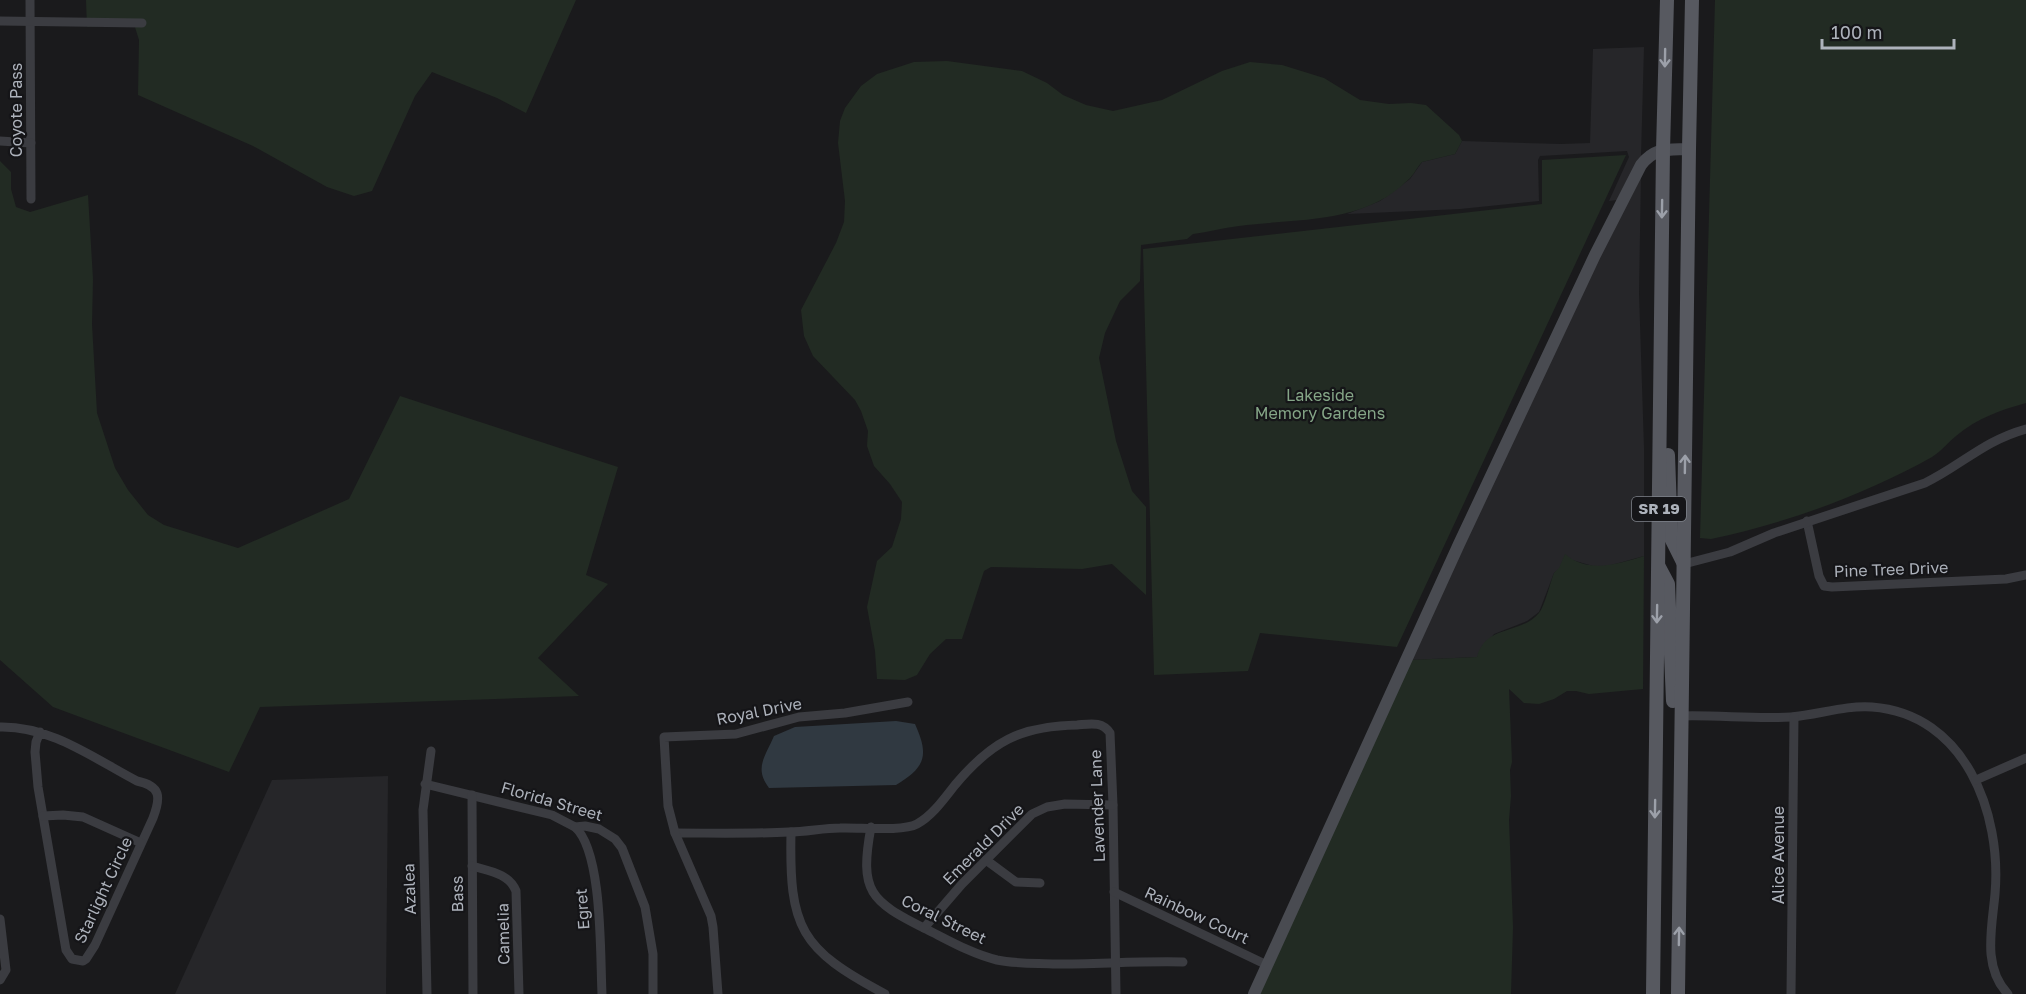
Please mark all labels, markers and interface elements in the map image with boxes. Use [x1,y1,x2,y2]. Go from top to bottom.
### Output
scale bar [1822,12,1954,50]
text: 100 m [1831,21,1882,43]
one-way arrow [1660,48,1671,68]
street label: Coyote Pass [6,63,26,157]
one-way arrow [1656,198,1668,218]
park label: Lakeside Memory Gardens [1255,385,1385,423]
one-way arrow [1679,454,1691,474]
road number: SR 19 [1632,497,1686,521]
street label: Pine Tree Drive [1833,557,1949,581]
one-way arrow [1651,603,1663,623]
street label: Royal Drive [715,693,803,729]
street label: Lavender Lane [1085,749,1109,863]
street label: Florida Street [499,777,605,825]
one-way arrow [1649,798,1661,818]
street label: Emerald Drive [938,799,1028,889]
street label: Alice Avenue [1768,806,1788,904]
street label: Starlight Circle [70,834,136,946]
street label: Azalea [398,863,420,915]
street label: Bass [447,875,467,913]
street label: Rainbow Court [1141,882,1253,948]
street label: Egret [571,888,593,930]
street label: Coral Street [898,890,990,948]
street label: Camelia [492,903,514,965]
one-way arrow [1673,926,1685,946]

